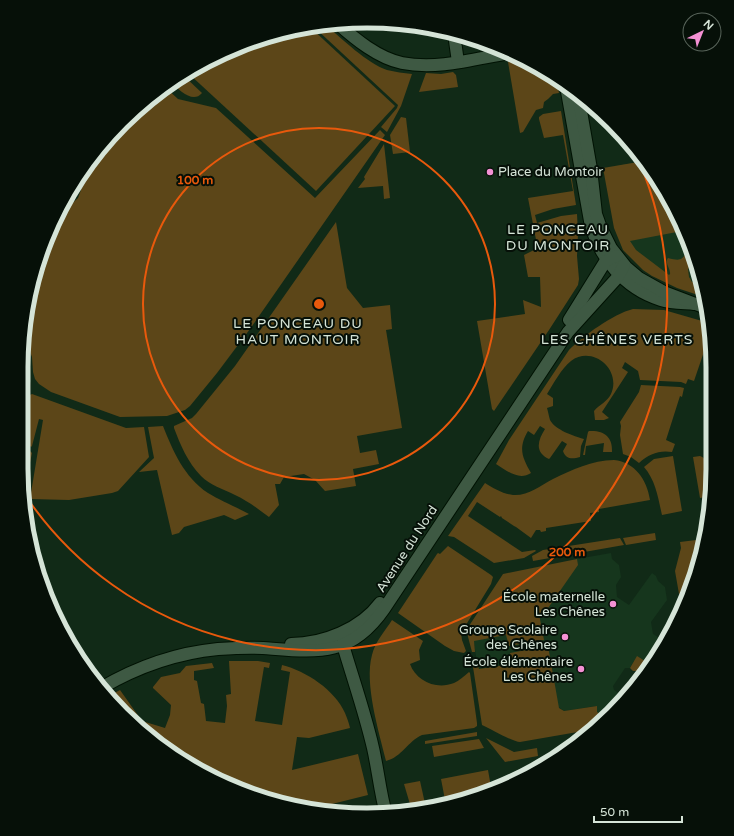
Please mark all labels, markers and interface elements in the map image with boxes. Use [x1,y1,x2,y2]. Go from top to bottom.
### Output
north arrow [682,12,722,52]
text: N [701,17,716,33]
place label: Place du Montoir [498,164,603,180]
marker: Place du Montoir [485,167,495,177]
text: 100 m [177,173,213,187]
district label: LE PONCEAU DU MONTOIR [506,221,610,254]
centre of rings [312,297,326,311]
district label: LE PONCEAU DU HAUT MONTOIR [233,315,363,348]
district label: LES CHÊNES VERTS [541,331,693,348]
street label: Avenue du Nord [373,502,441,596]
text: 200 m [549,545,585,559]
place label: École maternelle Les Chênes [503,589,605,620]
marker: École maternelle Les Chênes [608,599,618,609]
place label: Groupe Scolaire des Chênes [459,622,557,653]
marker: Groupe Scolaire des Chênes [560,632,570,642]
place label: École élémentaire Les Chênes [463,654,573,685]
marker: École élémentaire Les Chênes [576,664,586,674]
scale bar [594,798,682,824]
text: 50 m [600,805,629,819]

